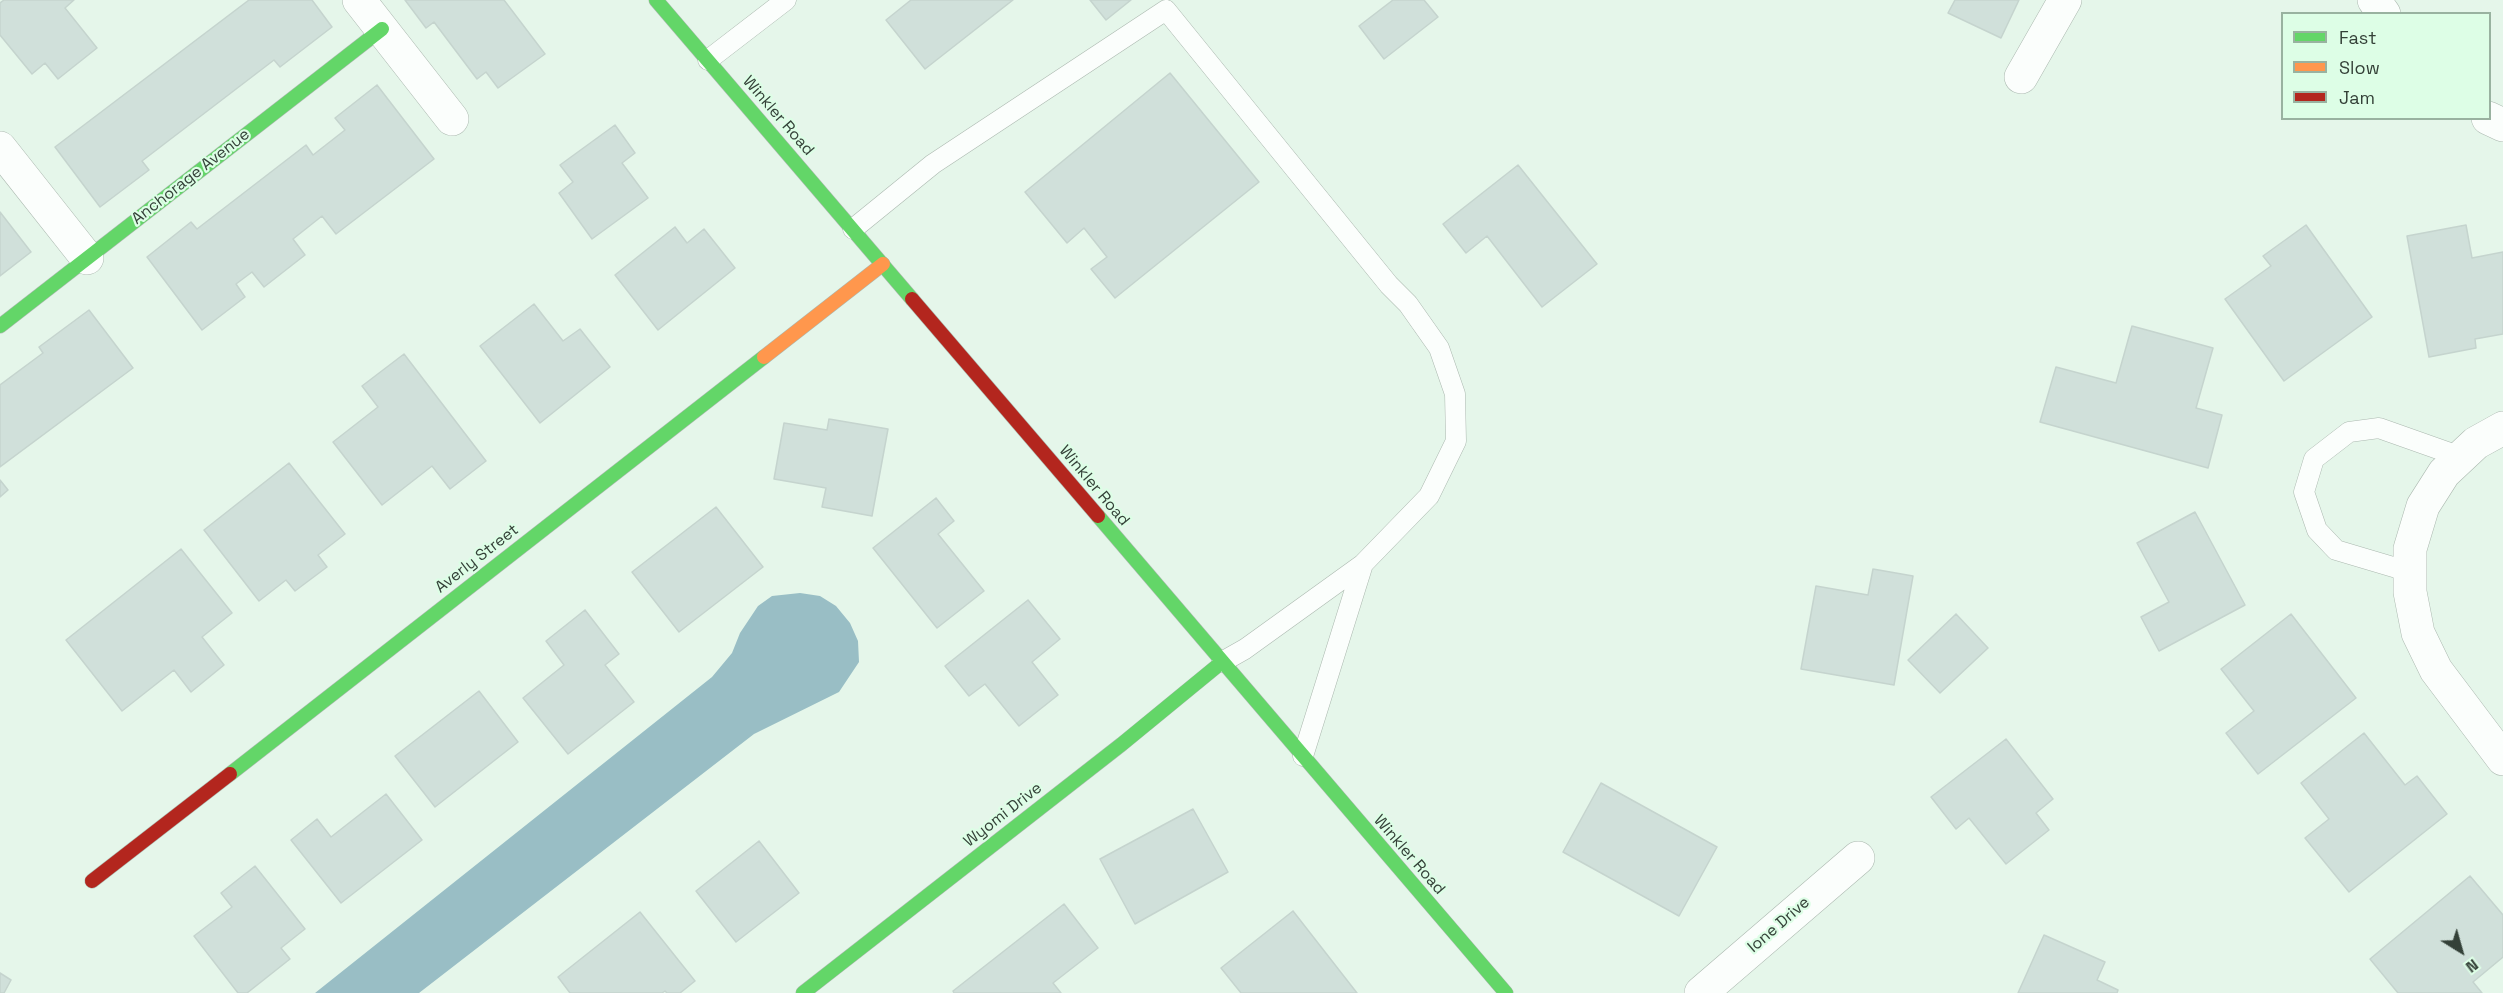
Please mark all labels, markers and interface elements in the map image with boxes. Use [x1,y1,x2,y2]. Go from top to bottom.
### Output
legend [2281,12,2491,120]
text: Fast [2339,26,2376,49]
text: Slow [2339,56,2380,79]
street label: Winkler Road [738,72,818,160]
text: Jam [2339,86,2375,109]
street label: Anchorage Avenue [128,125,254,229]
street label: Winkler Road [1055,442,1133,530]
street label: Averly Street [432,521,522,597]
street label: Wyomi Drive [960,779,1046,851]
street label: Winkler Road [1369,811,1449,899]
street label: Ione Drive [1744,893,1814,957]
north arrow [2431,921,2491,981]
text: N [2462,954,2483,977]

